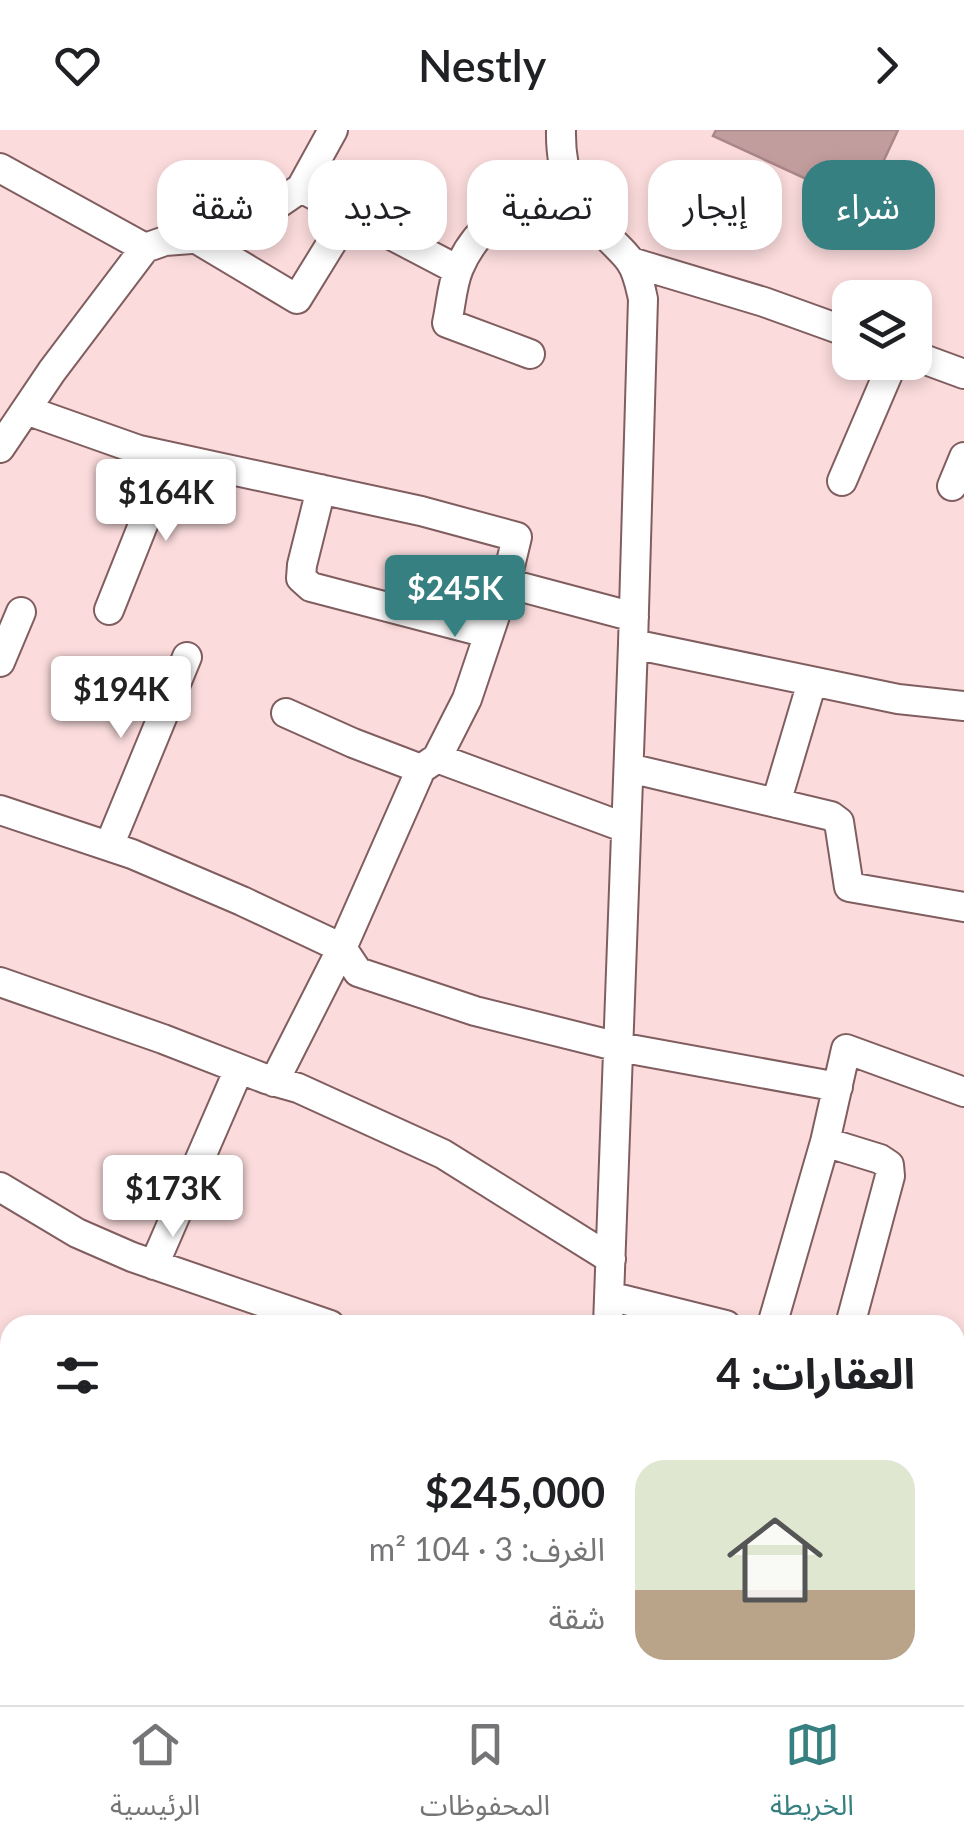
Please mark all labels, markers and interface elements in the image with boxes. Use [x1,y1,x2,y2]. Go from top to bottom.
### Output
icon: heart [50,38,105,93]
text: Nestly [418,38,546,92]
icon: forward [859,38,914,93]
chip: شقة [157,160,288,250]
chip: جديد [308,160,447,250]
chip: تصفية [467,160,628,250]
chip: إيجار [648,160,782,250]
chip: شراء [802,160,935,250]
map controls [832,280,932,380]
button: layers [832,280,932,380]
pin: $164K [96,459,236,544]
text: $164K [118,472,214,511]
pin: $245K [385,555,525,640]
text: $245K [407,568,503,607]
pin: $194K [51,656,191,741]
text: $194K [73,669,169,708]
pin: $173K [103,1155,243,1240]
text: $173K [125,1168,221,1207]
icon: filters [50,1348,105,1403]
text: العقارات: 4 [716,1348,915,1398]
text: $245,000 [425,1467,605,1517]
icon: home [715,1500,835,1620]
text: الغرف: 3 · 104 m² [369,1529,605,1568]
text: شقة [549,1597,605,1636]
tab: الرئيسية [110,1717,200,1836]
tab: المحفوظات [420,1717,550,1836]
tab: الخريطة [770,1717,854,1836]

